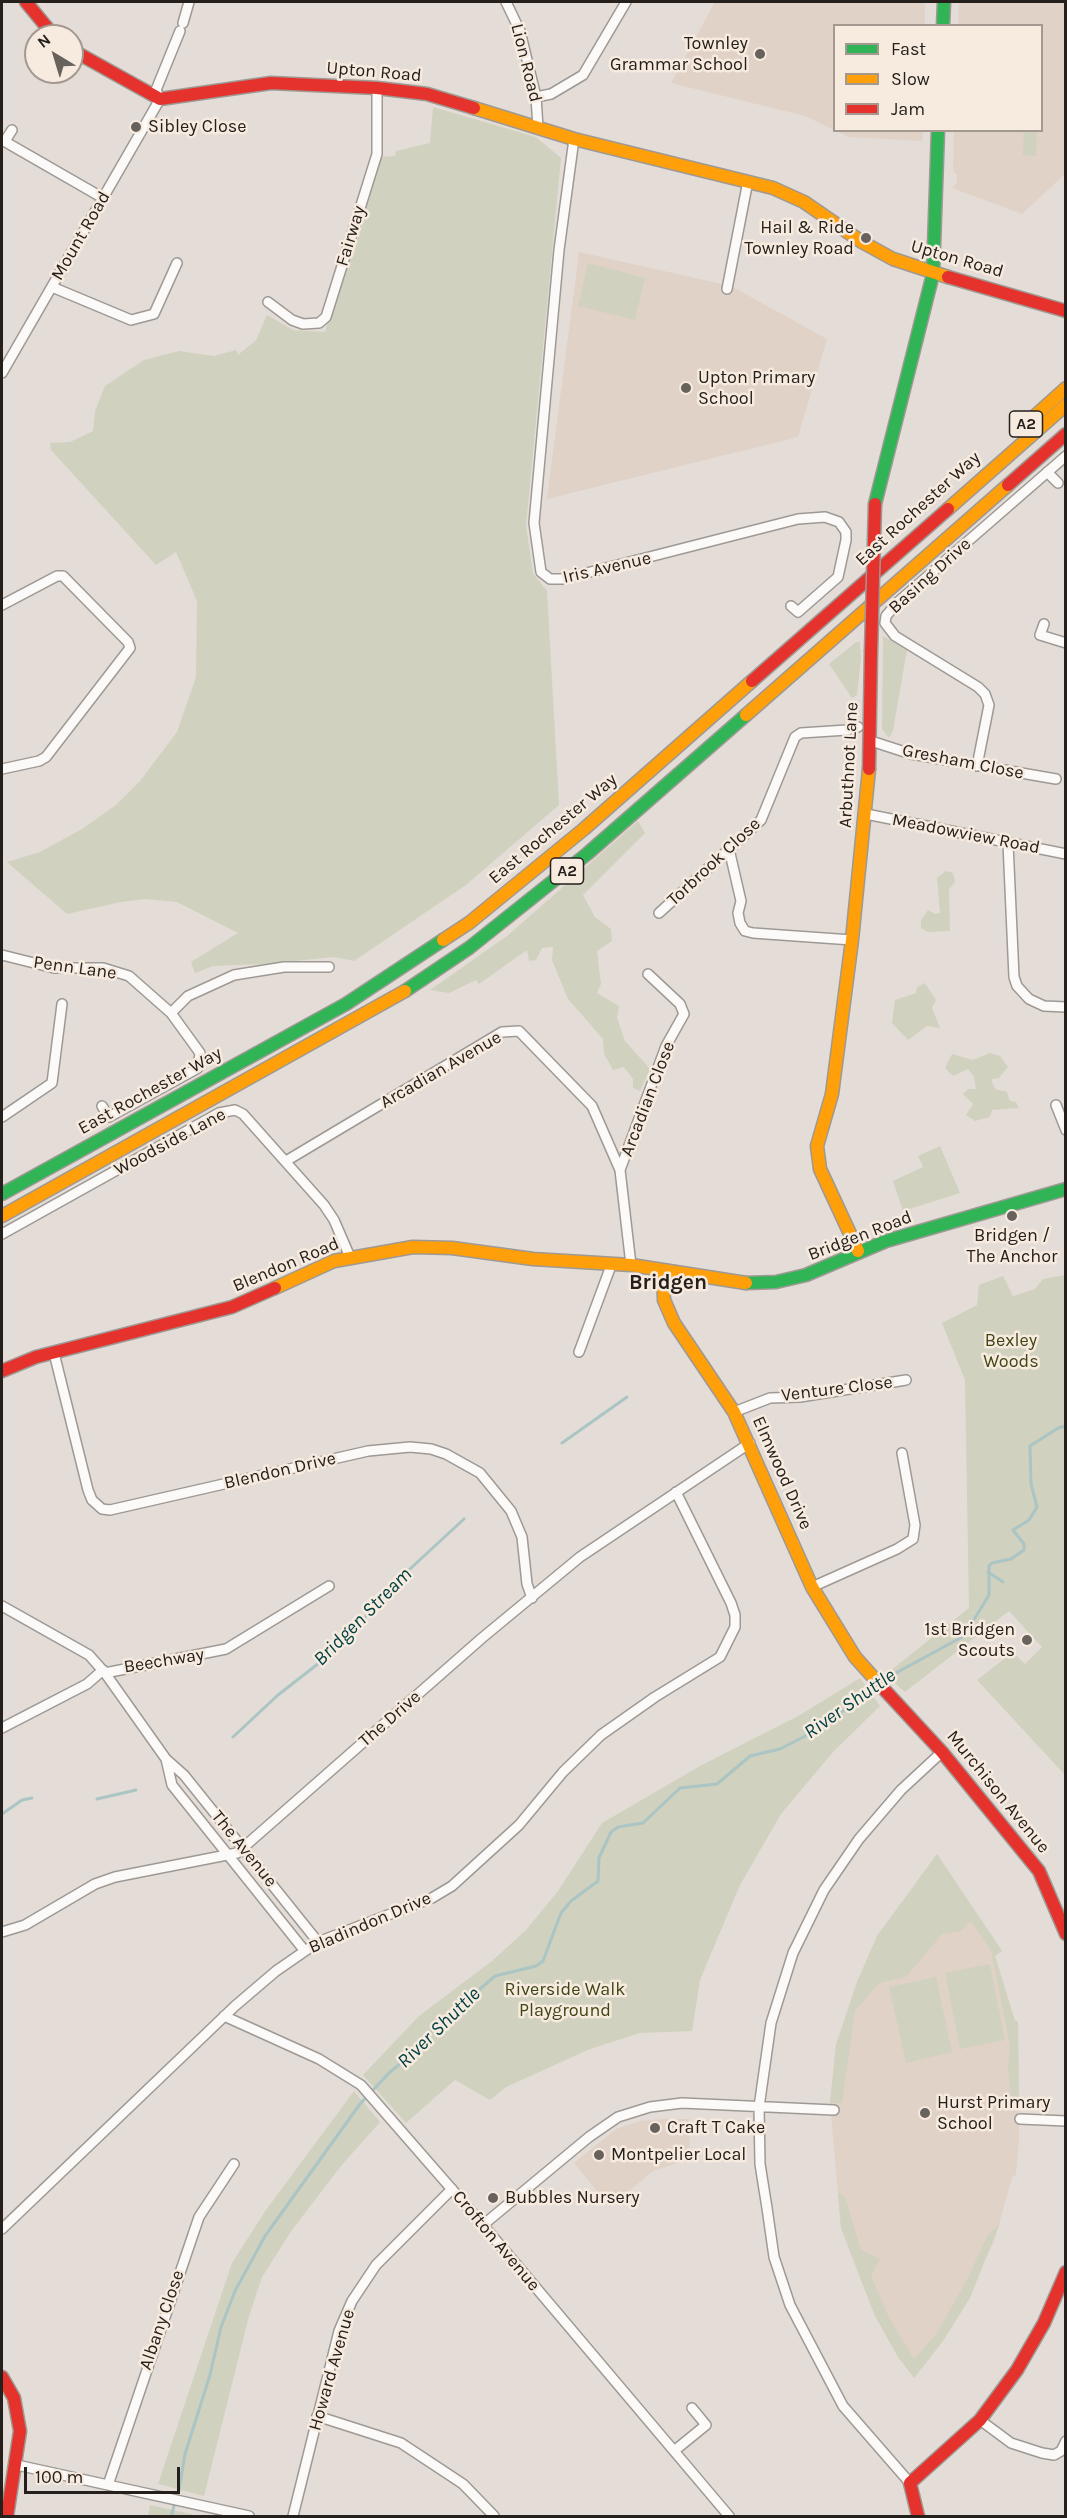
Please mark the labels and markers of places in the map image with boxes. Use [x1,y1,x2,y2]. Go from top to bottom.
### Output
place label: Townley Grammar School [610,33,748,76]
marker: Townley Grammar School [753,47,767,61]
place label: Sibley Close [148,116,246,138]
marker: Sibley Close [129,120,143,134]
place label: Hail & Ride Townley Road [744,217,854,260]
marker: Hail & Ride Townley Road [859,231,873,245]
place label: Upton Primary School [698,367,815,410]
marker: Upton Primary School [679,381,693,395]
marker: Bridgen / The Anchor [1005,1209,1019,1223]
place label: Bridgen / The Anchor [966,1225,1058,1268]
place label: 1st Bridgen Scouts [925,1619,1015,1662]
marker: 1st Bridgen Scouts [1020,1633,1034,1647]
place label: Hurst Primary School [937,2092,1050,2134]
marker: Hurst Primary School [918,2106,932,2120]
place label: Craft T Cake [667,2117,765,2139]
marker: Craft T Cake [648,2121,662,2135]
place label: Montpelier Local [611,2144,746,2166]
marker: Montpelier Local [592,2148,606,2162]
place label: Bubbles Nursery [505,2187,640,2209]
marker: Bubbles Nursery [486,2191,500,2205]

